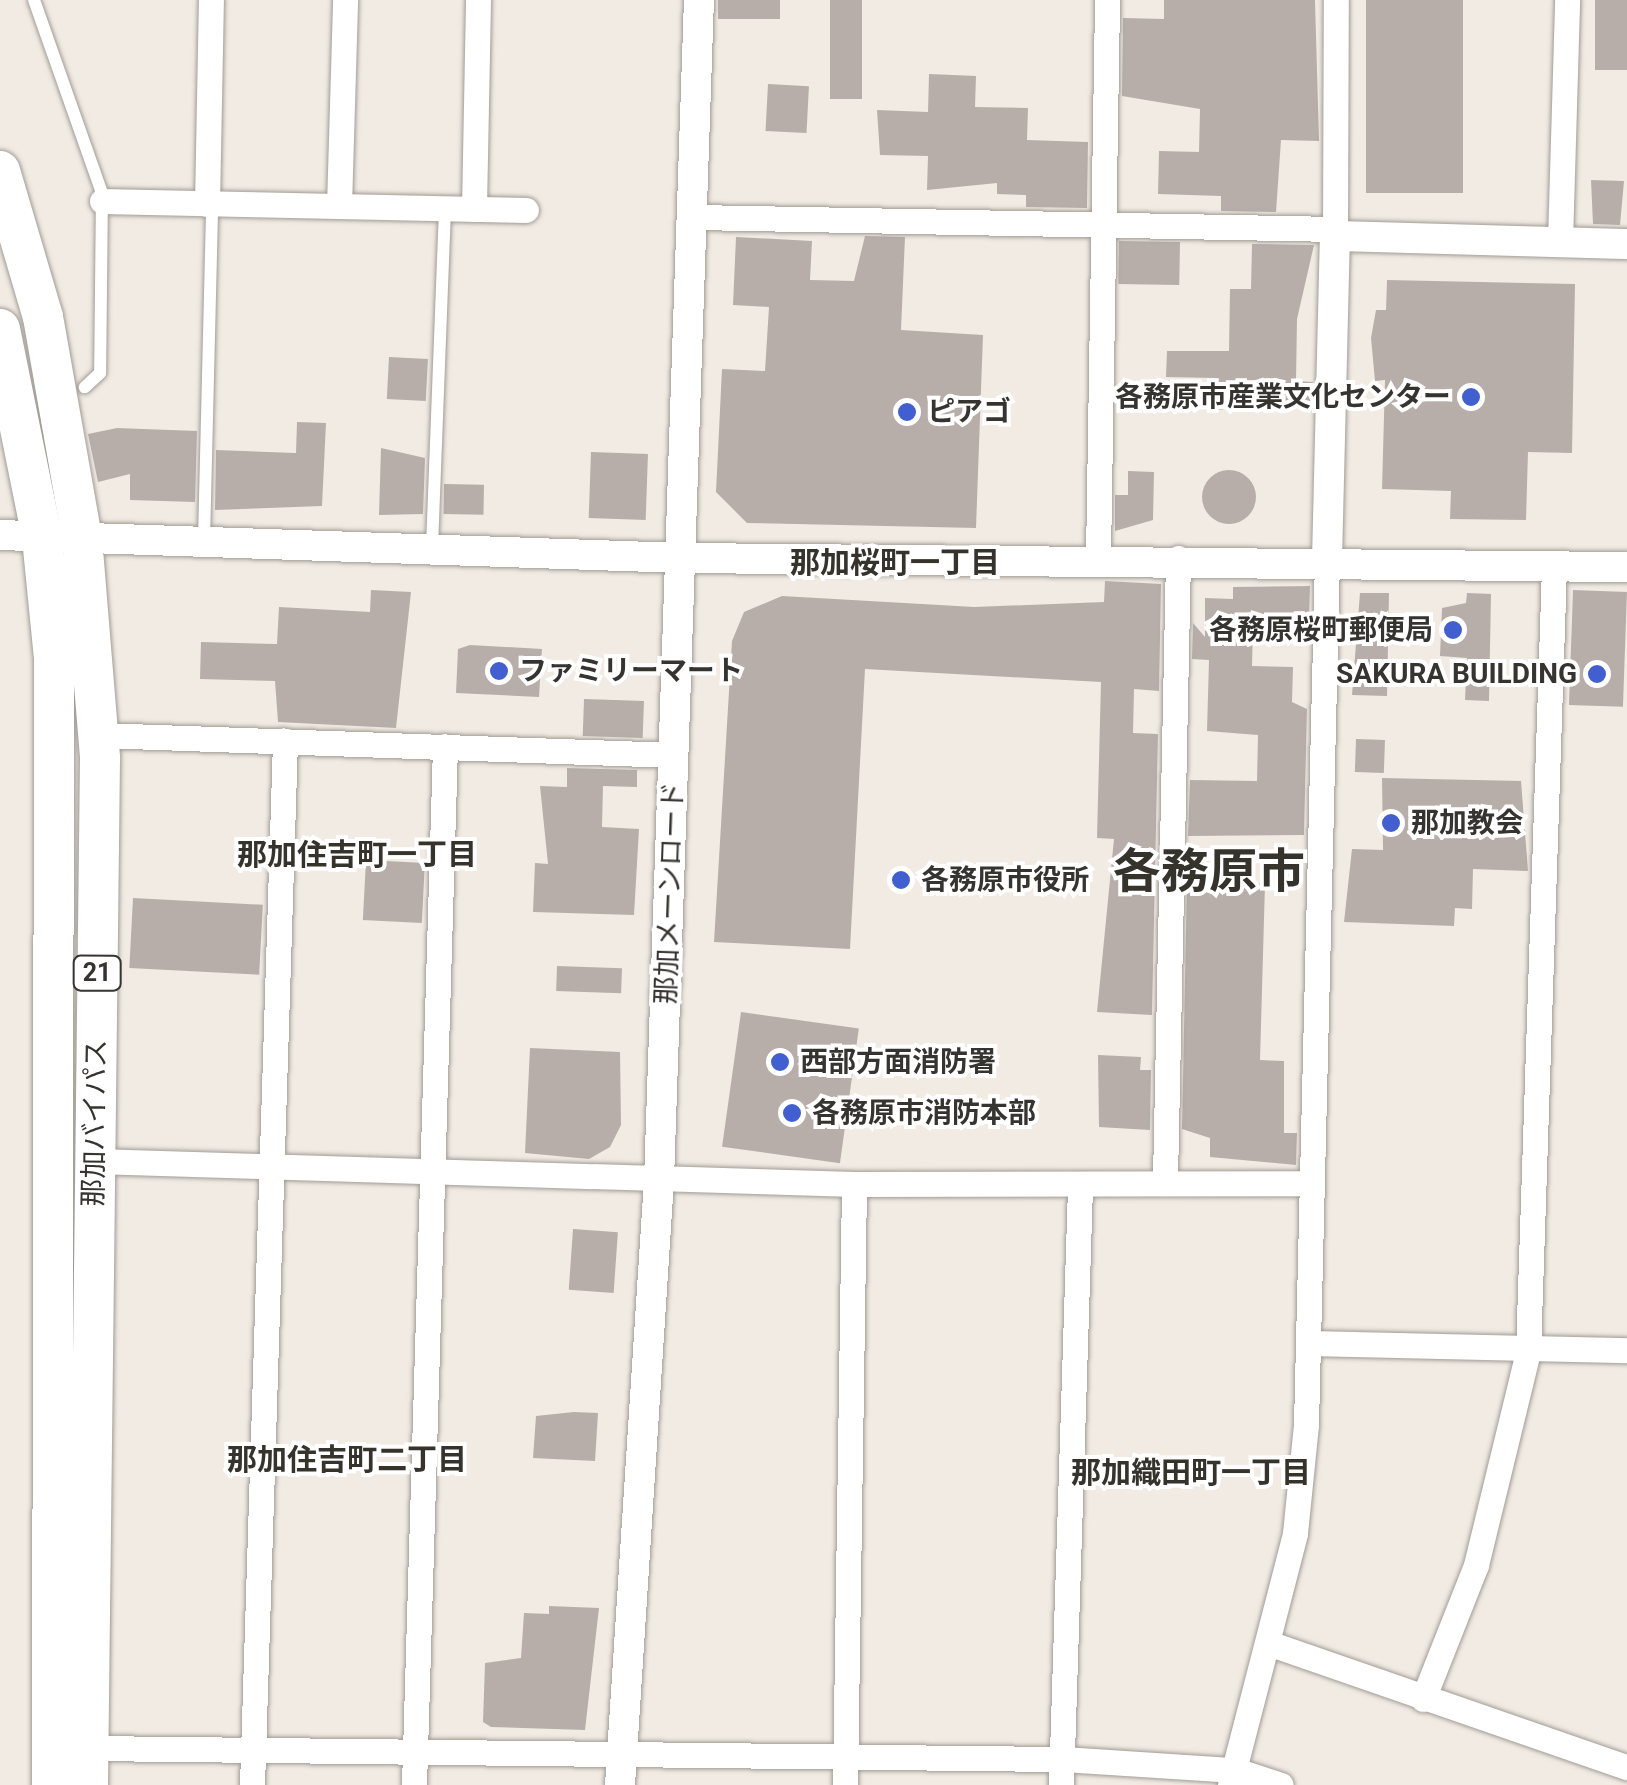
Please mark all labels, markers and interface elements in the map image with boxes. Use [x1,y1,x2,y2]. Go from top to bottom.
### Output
place label: 各務原市産業文化センター [1115,380,1451,414]
marker: 各務原市産業文化センター [1460,386,1482,408]
place label: ピアゴ [927,395,1011,429]
marker: ピアゴ [896,401,918,423]
district label: 那加桜町一丁目 [790,545,1000,581]
place label: 各務原桜町郵便局 [1209,613,1433,647]
marker: 各務原桜町郵便局 [1442,619,1464,641]
place label: ファミリーマート [519,654,743,688]
place label: SAKURA BUILDING [1336,657,1577,691]
marker: ファミリーマート [488,660,510,682]
marker: SAKURA BUILDING [1586,663,1608,685]
street label: 那加メーンロード [649,780,691,1006]
place label: 那加教会 [1411,806,1523,840]
marker: 那加教会 [1380,812,1402,834]
district label: 那加住吉町一丁目 [237,837,477,873]
district label: 各務原市 [1113,843,1305,901]
place label: 各務原市役所 [921,863,1089,897]
marker: 各務原市役所 [890,869,912,891]
road number: 21 [72,953,122,993]
street label: 那加バイパス [77,1039,113,1207]
place label: 西部方面消防署 [800,1045,996,1079]
marker: 西部方面消防署 [769,1051,791,1073]
place label: 各務原市消防本部 [812,1096,1036,1130]
marker: 各務原市消防本部 [781,1102,803,1124]
district label: 那加住吉町二丁目 [227,1442,467,1478]
district label: 那加織田町一丁目 [1071,1455,1311,1491]

